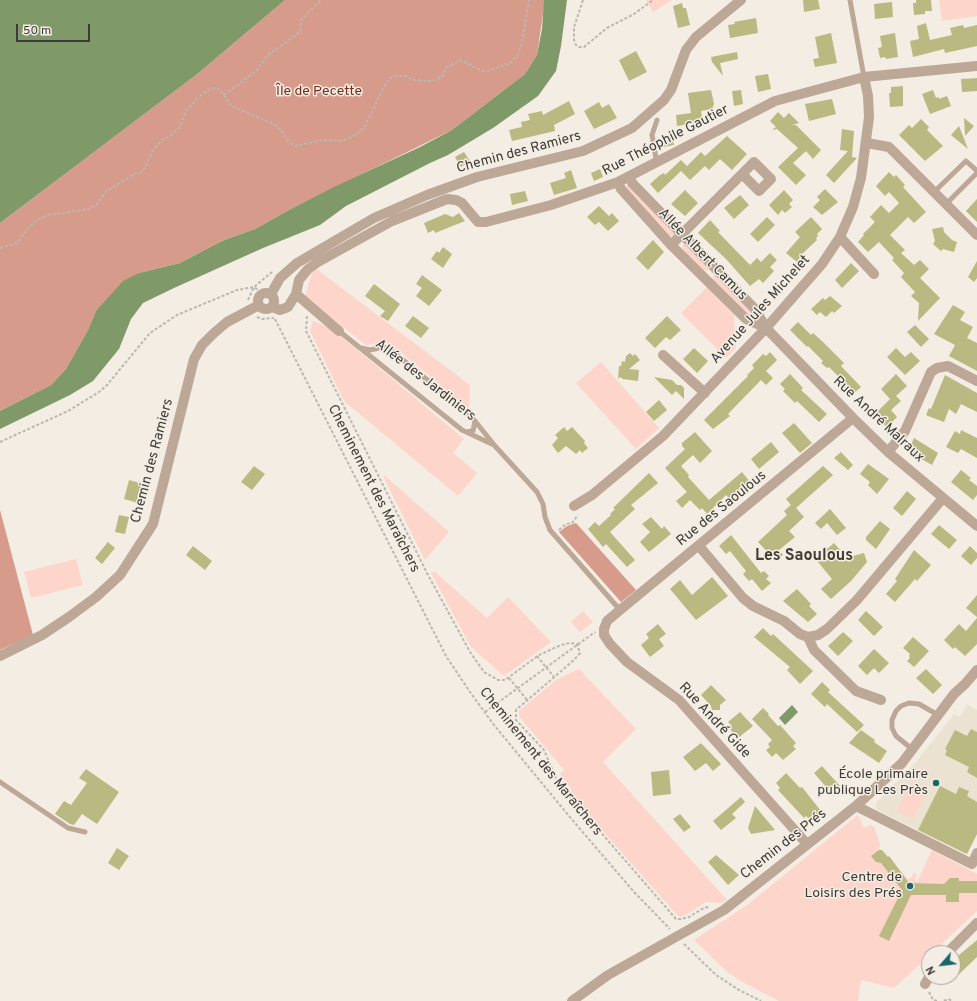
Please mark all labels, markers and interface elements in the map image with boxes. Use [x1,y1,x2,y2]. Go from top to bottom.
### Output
scale bar [18,16,92,42]
text: 50 m [23,23,51,39]
park label: Île de Pecette [276,84,362,100]
street label: Rue Théophile Gautier [600,102,732,180]
street label: Chemin des Ramiers [455,128,583,178]
street label: Allée Albert Camus [654,206,750,304]
street label: Avenue Jules Michelet [708,252,814,368]
street label: Allée des Jardiniers [371,337,479,425]
street label: Rue André Malraux [829,373,927,467]
street label: Chemin des Ramiers [128,397,178,525]
street label: Cheminement des Maraîchers [323,402,423,576]
street label: Rue des Saoulous [674,468,770,550]
district label: Les Saoulous [755,547,853,567]
street label: Rue André Gide [675,680,753,762]
street label: Cheminement des Maraîchers [475,684,605,840]
place label: École primaire publique Les Près [817,767,928,800]
marker: École primaire publique Les Près [931,778,941,788]
street label: Chemin des Prés [738,806,830,884]
place label: Centre de Loisirs des Prés [804,870,902,902]
marker: Centre de Loisirs des Prés [905,881,915,891]
north arrow [921,945,961,985]
text: N [923,963,939,977]

